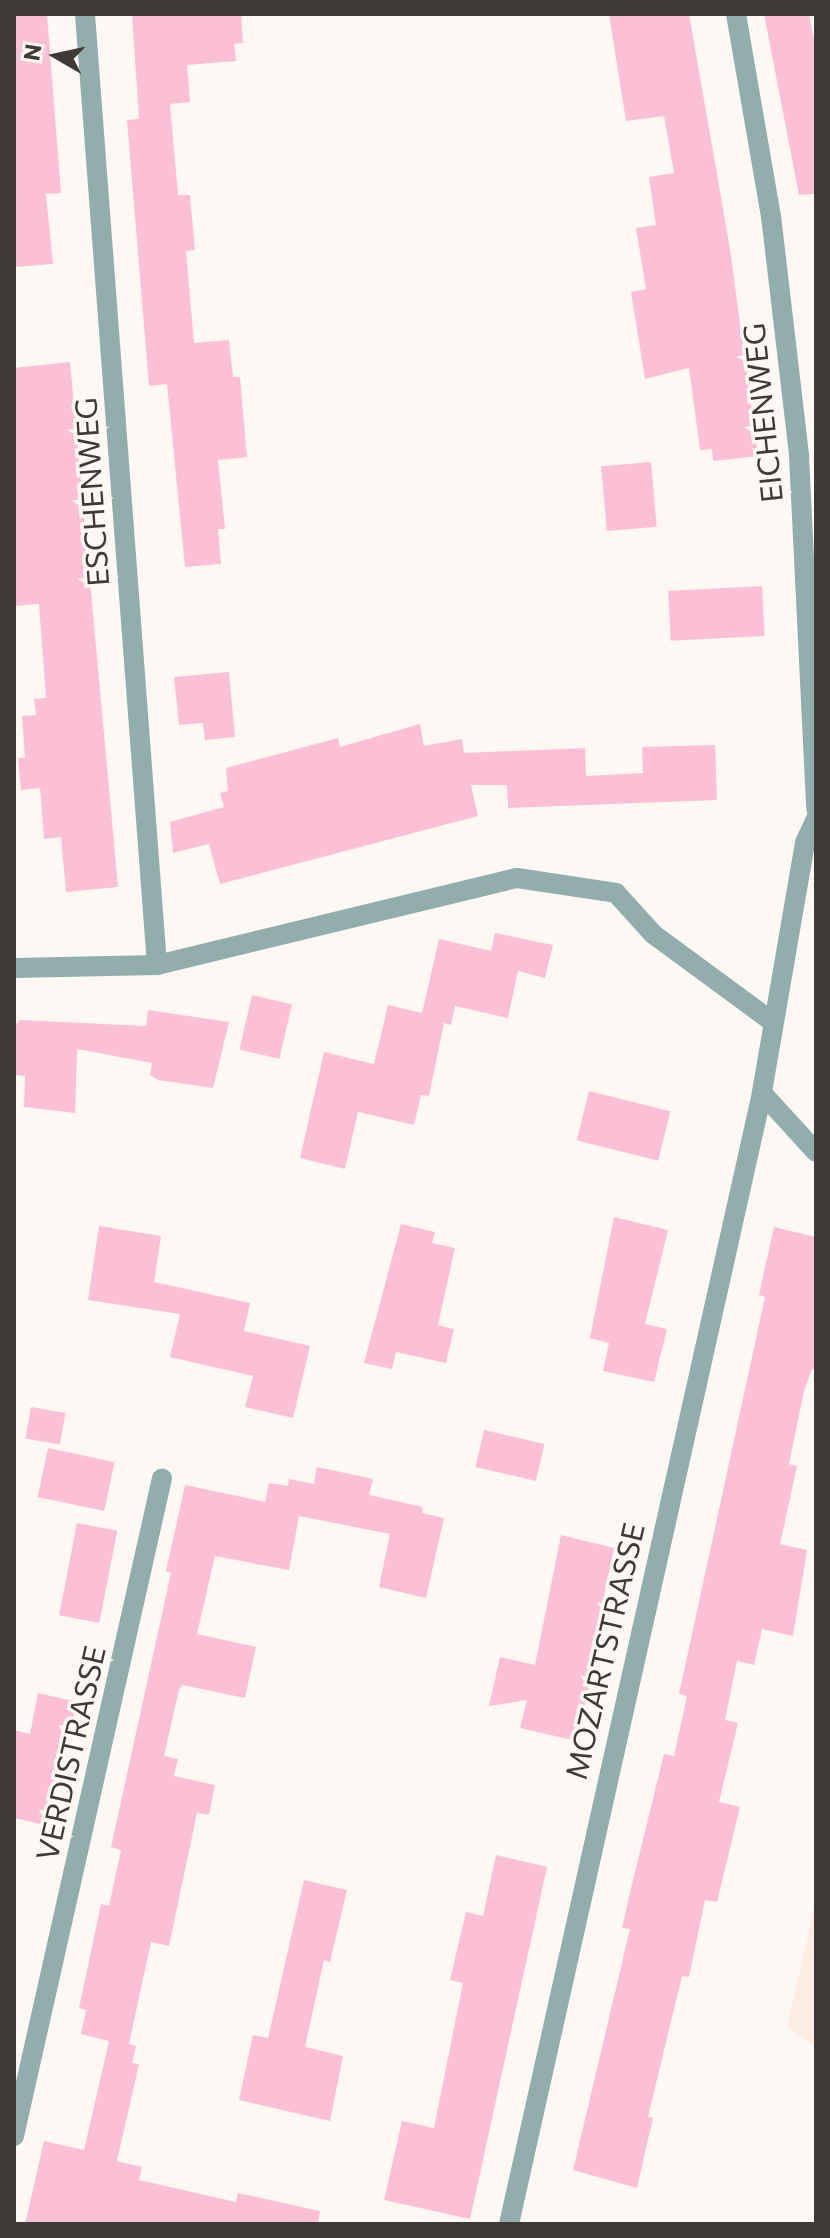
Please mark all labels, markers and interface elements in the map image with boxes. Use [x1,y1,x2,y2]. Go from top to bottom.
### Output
north arrow [16,16,96,96]
text: N [17,42,46,62]
street label: EICHENWEG [735,322,789,504]
street label: ESCHENWEG [66,396,116,588]
street label: MOZARTSTRASSE [557,1519,651,1783]
street label: VERDISTRASSE [28,1642,112,1864]

